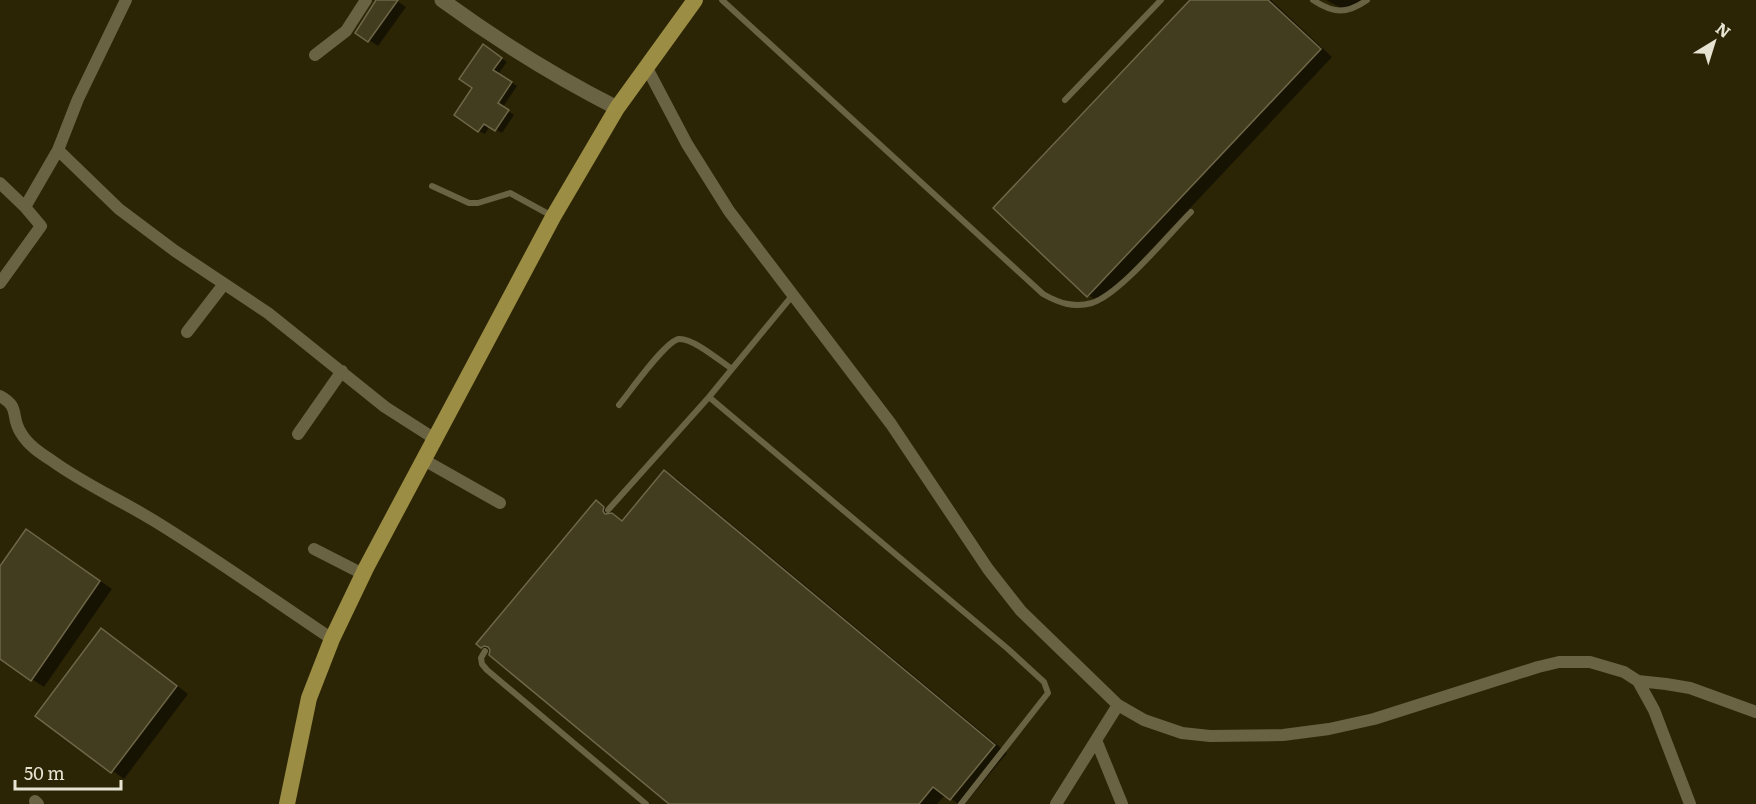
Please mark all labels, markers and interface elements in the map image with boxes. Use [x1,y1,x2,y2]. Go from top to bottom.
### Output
north arrow [1684,12,1744,72]
text: N [1711,16,1737,43]
scale bar [15,753,122,791]
text: 50 m [24,759,65,786]

